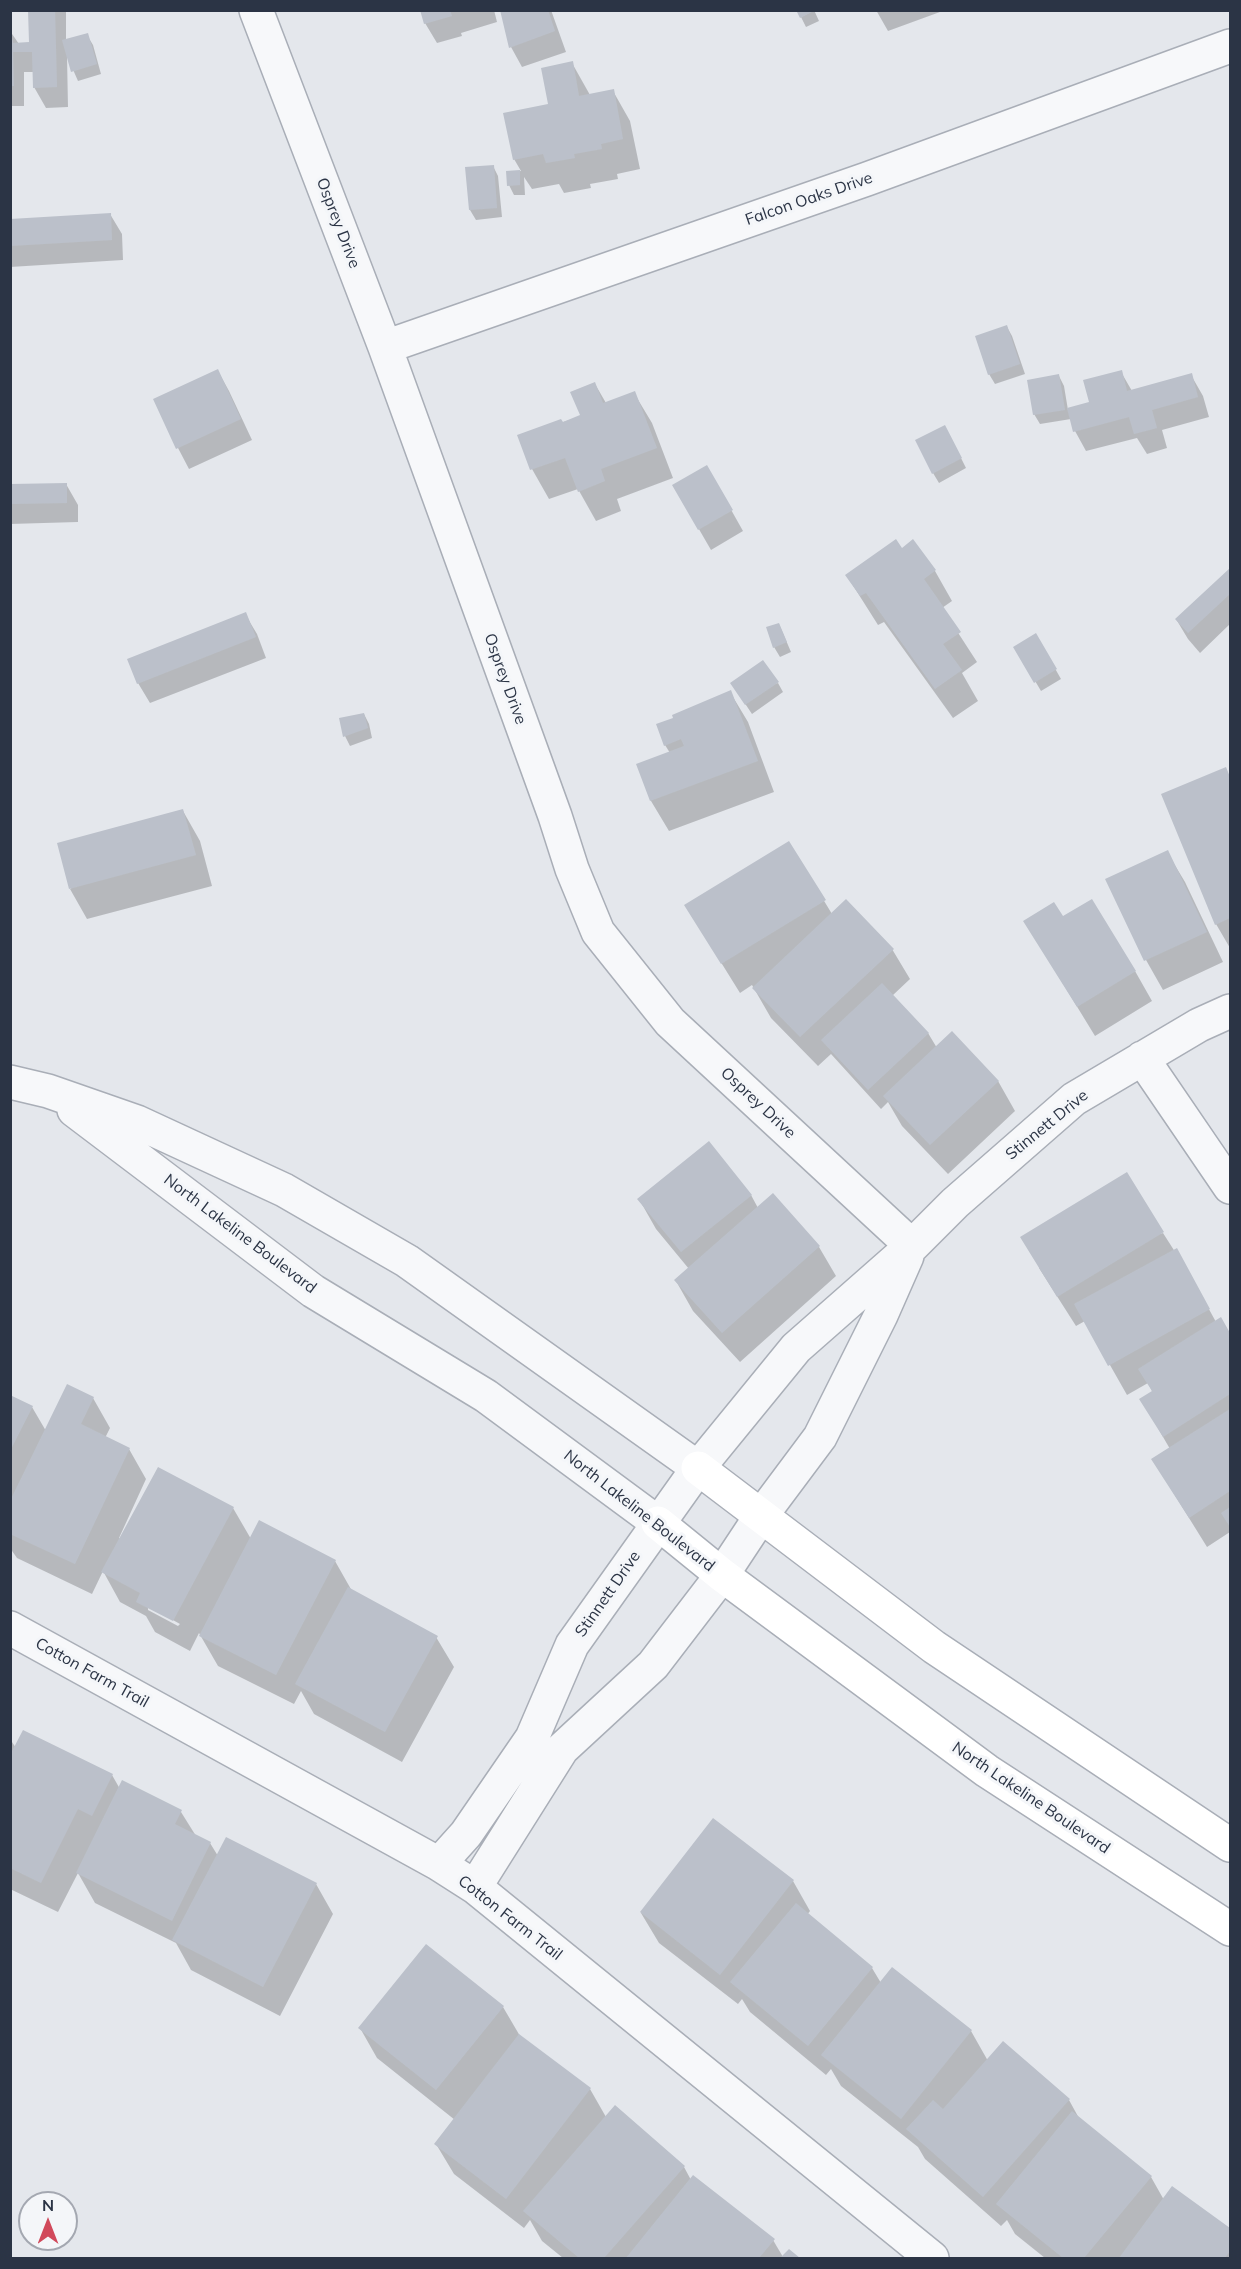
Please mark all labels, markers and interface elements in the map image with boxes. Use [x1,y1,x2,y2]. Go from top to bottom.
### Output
street label: Falcon Oaks Drive [743,168,875,230]
street label: Osprey Drive [312,175,364,271]
street label: Osprey Drive [480,631,530,727]
street label: Osprey Drive [717,1063,799,1143]
street label: Stinnett Drive [1002,1086,1092,1164]
street label: North Lakeline Boulevard [160,1170,320,1298]
street label: North Lakeline Boulevard [560,1446,718,1576]
street label: Stinnett Drive [571,1547,645,1641]
street label: Cotton Farm Trail [32,1634,152,1712]
street label: North Lakeline Boulevard [948,1738,1114,1858]
street label: Cotton Farm Trail [454,1871,566,1965]
north arrow [18,2191,78,2251]
text: N [42,2195,54,2215]

